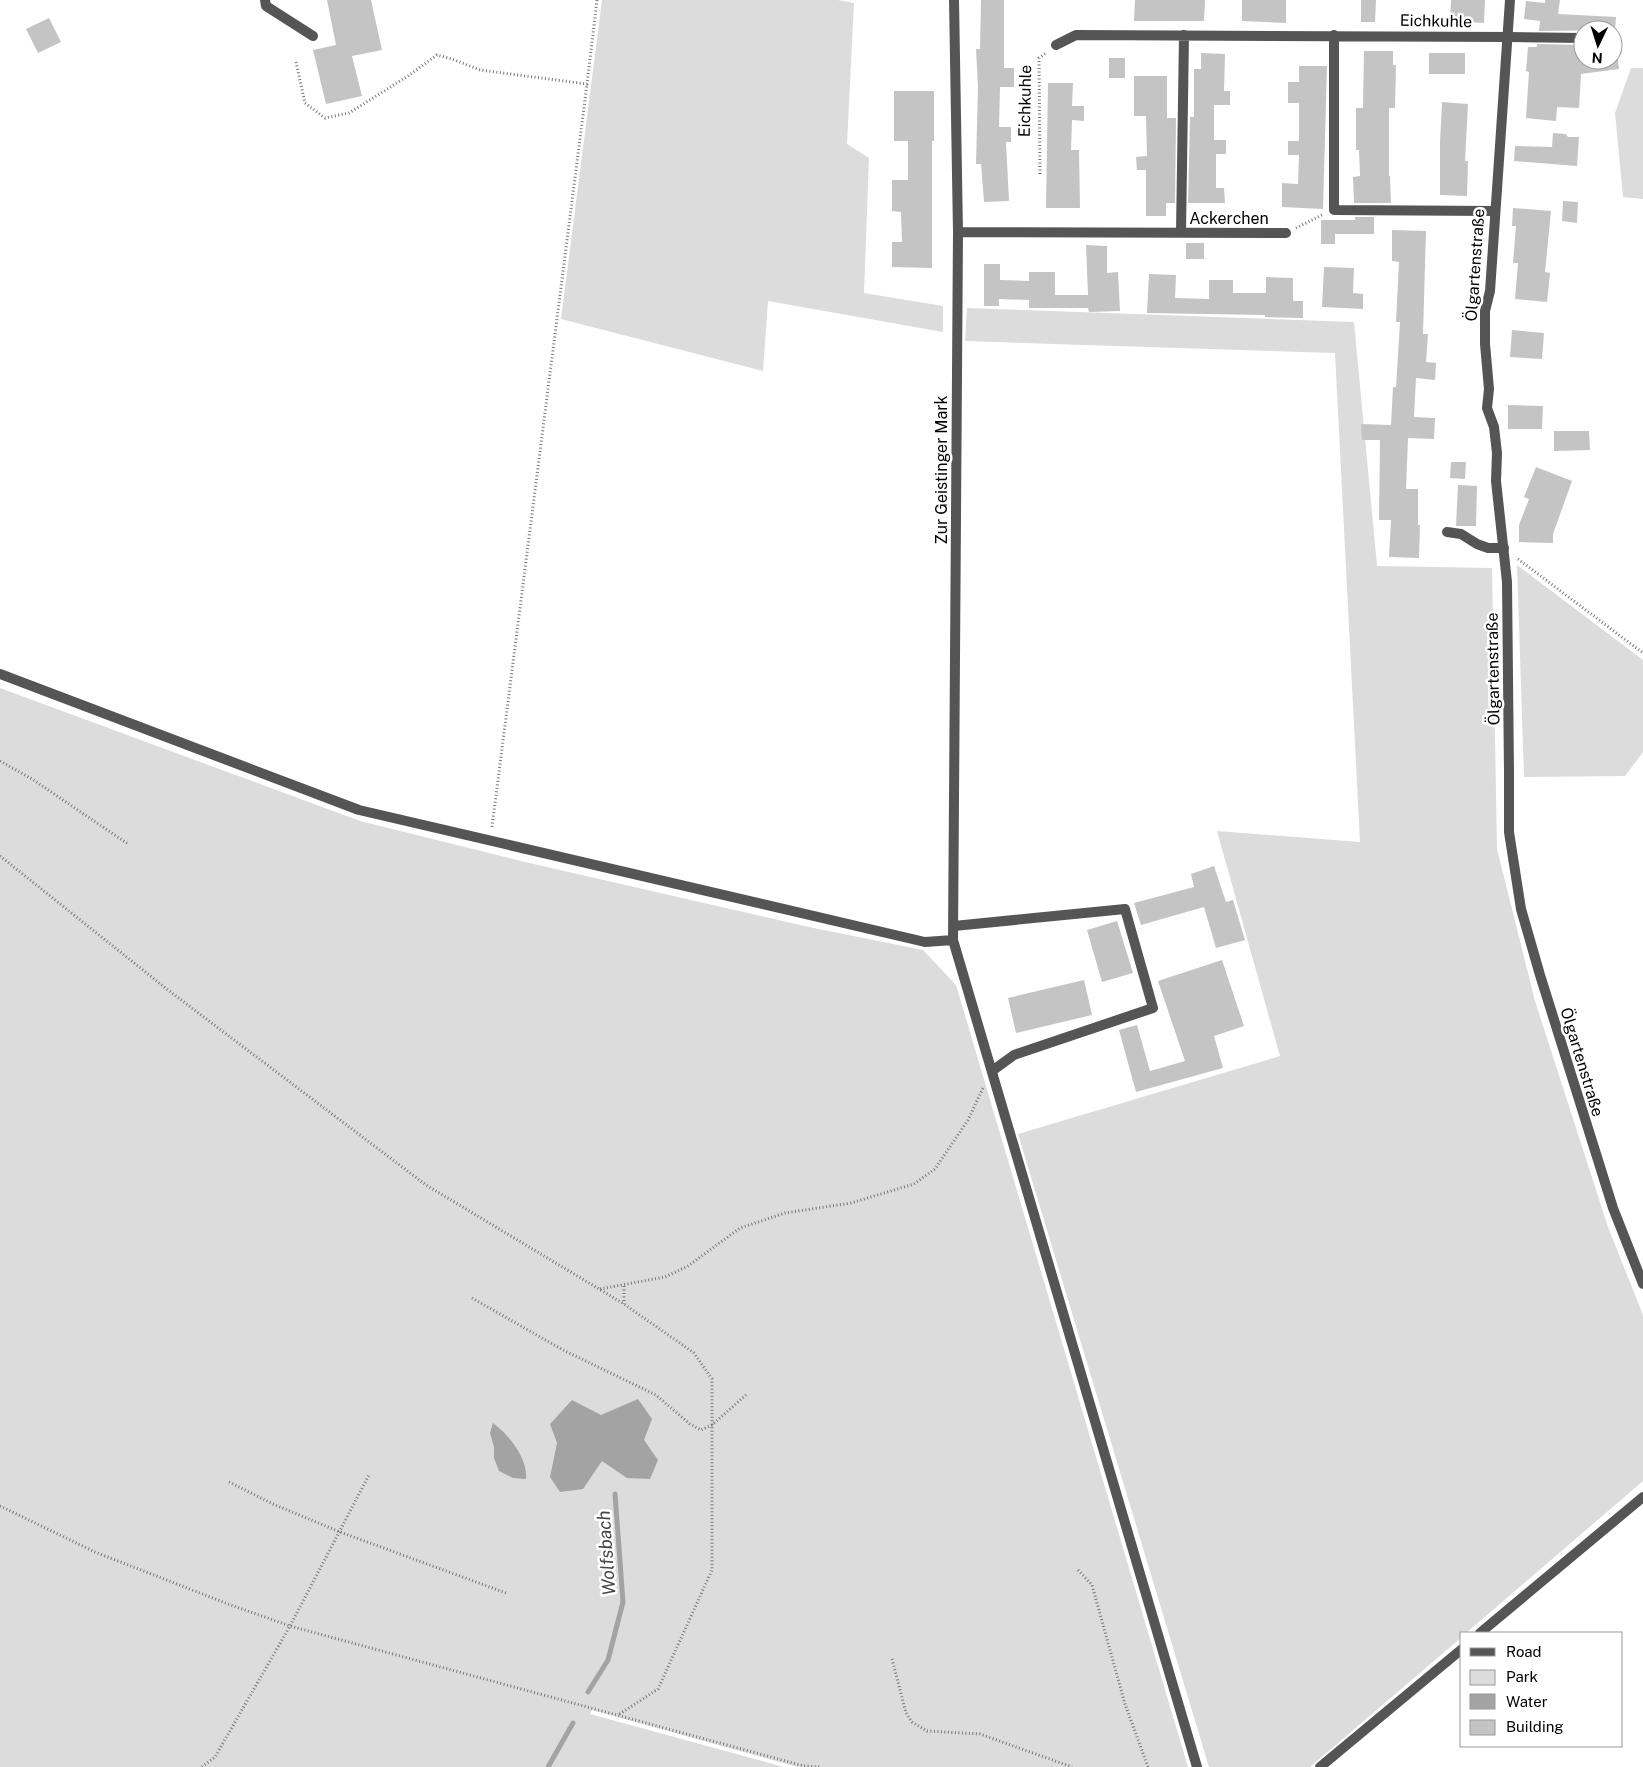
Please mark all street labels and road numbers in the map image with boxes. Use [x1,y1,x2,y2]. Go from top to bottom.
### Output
street label: Eichkuhle [1400,11,1472,31]
street label: Eichkuhle [1015,65,1035,137]
street label: Ölgartenstraße [1461,208,1488,322]
street label: Ackerchen [1189,209,1269,228]
street label: Zur Geistinger Mark [932,396,951,544]
street label: Ölgartenstraße [1482,612,1503,726]
street label: Ölgartenstraße [1556,1005,1609,1119]

